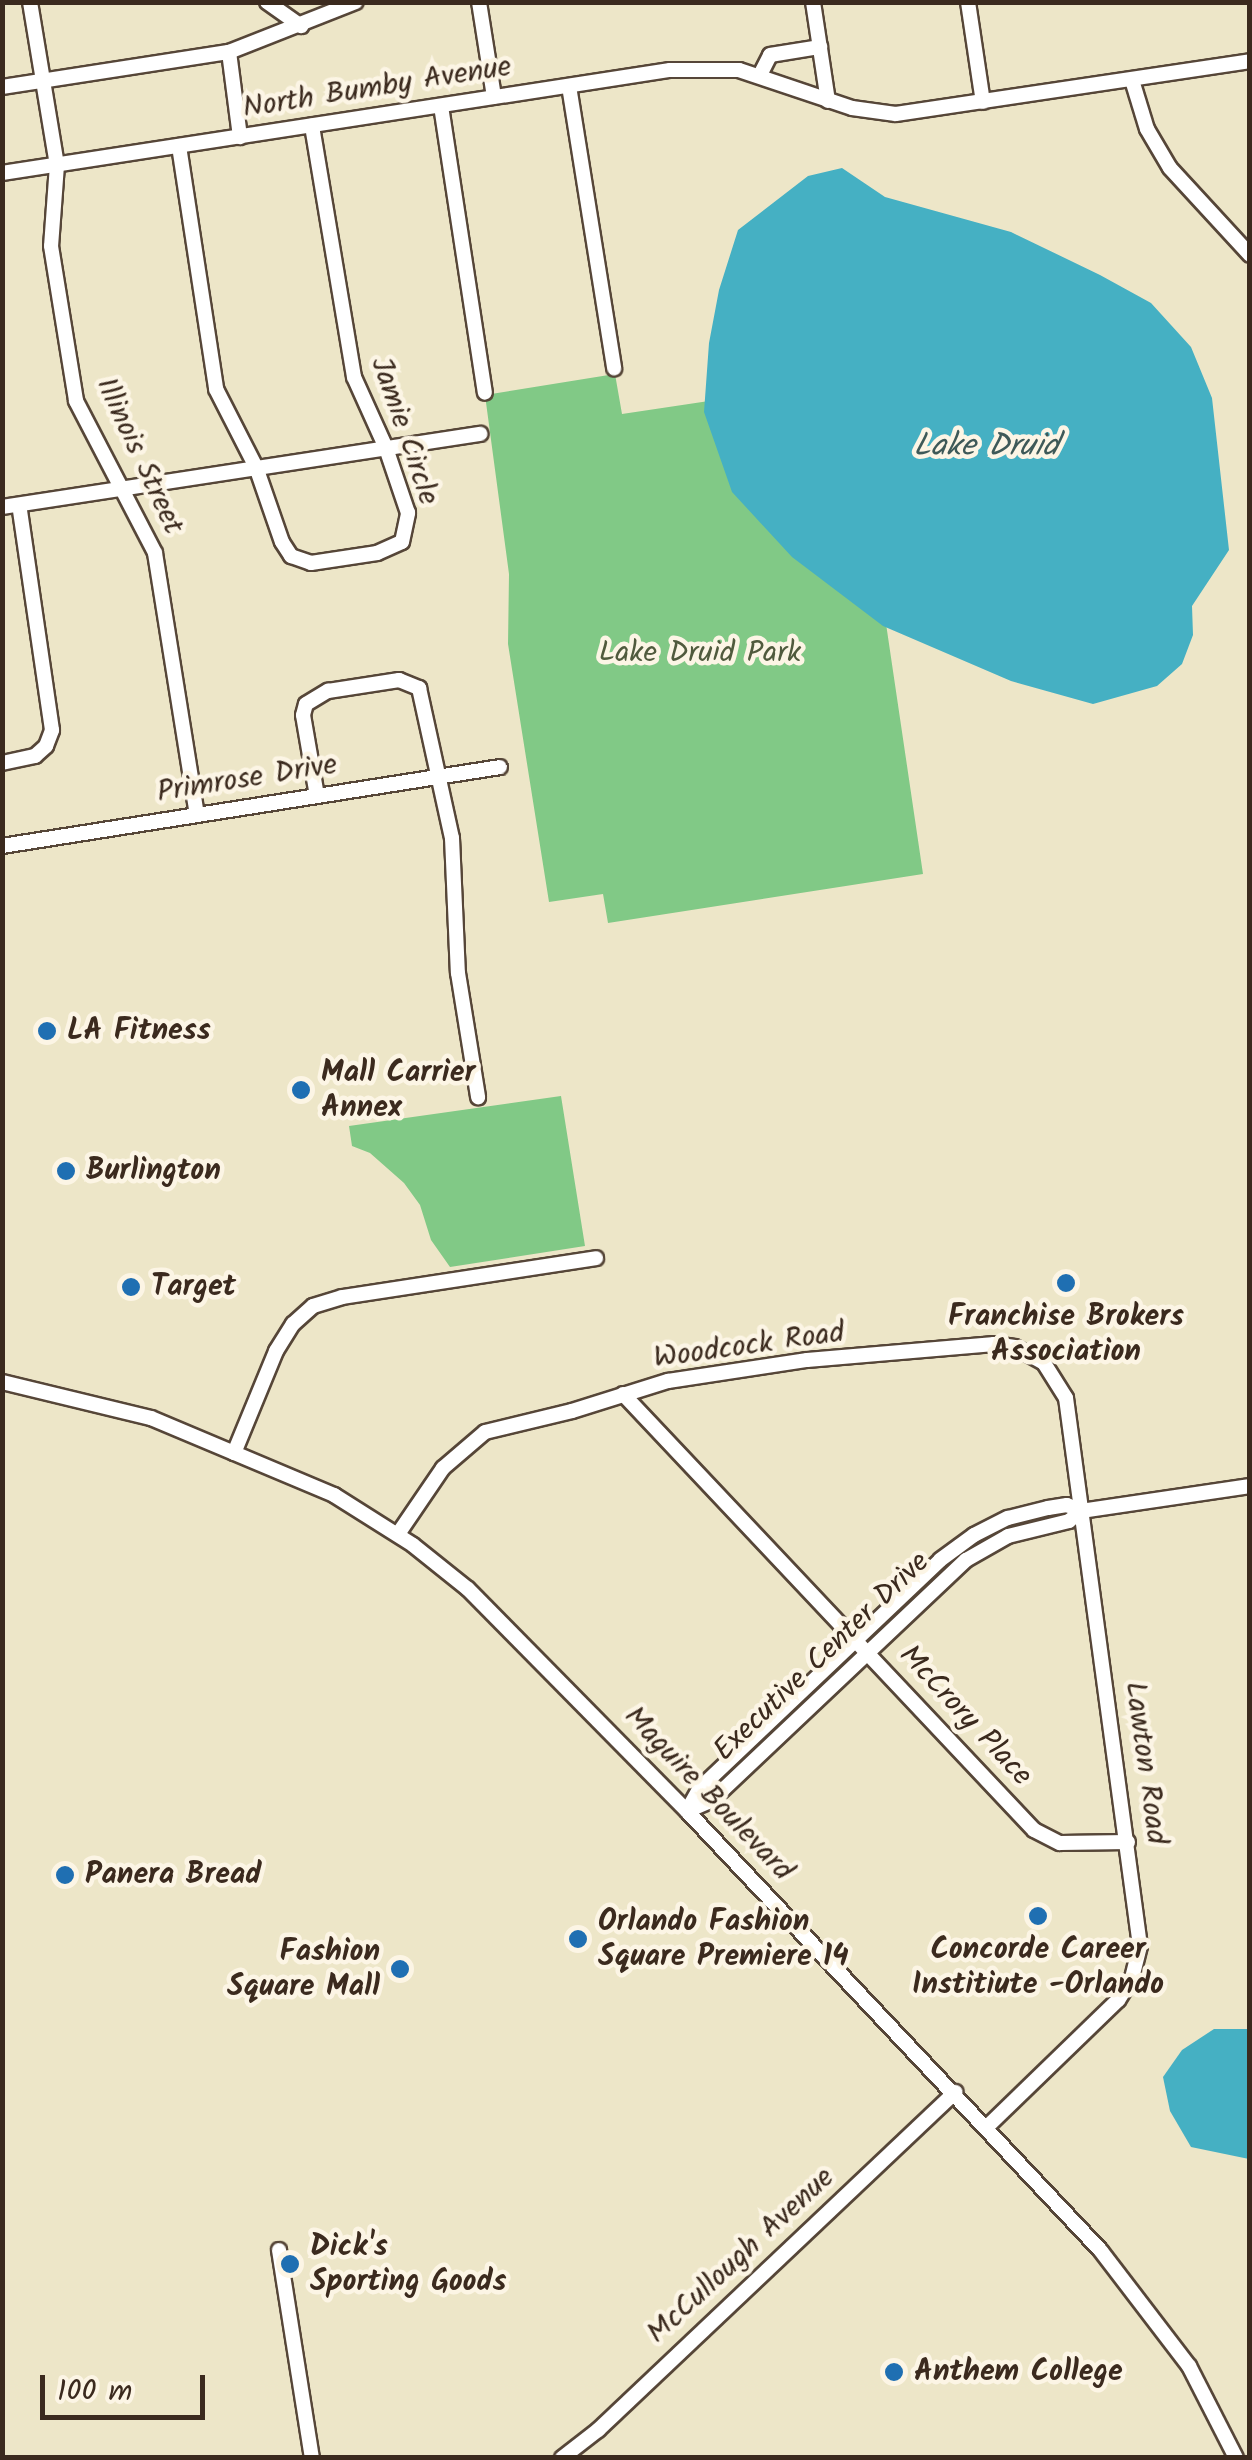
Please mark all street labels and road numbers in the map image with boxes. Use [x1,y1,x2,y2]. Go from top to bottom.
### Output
street label: North Bumby Avenue [240,49,514,127]
street label: Jamie Circle [362,352,446,510]
street label: Illinois Street [87,372,191,540]
street label: Primrose Drive [154,747,340,811]
street label: Woodcock Road [651,1315,847,1377]
street label: Executive Center Drive [707,1545,937,1769]
street label: McCrory Place [891,1638,1039,1794]
street label: Lawton Road [1116,1679,1174,1847]
street label: Maguire Boulevard [616,1699,800,1889]
street label: McCullough Avenue [640,2160,842,2352]

